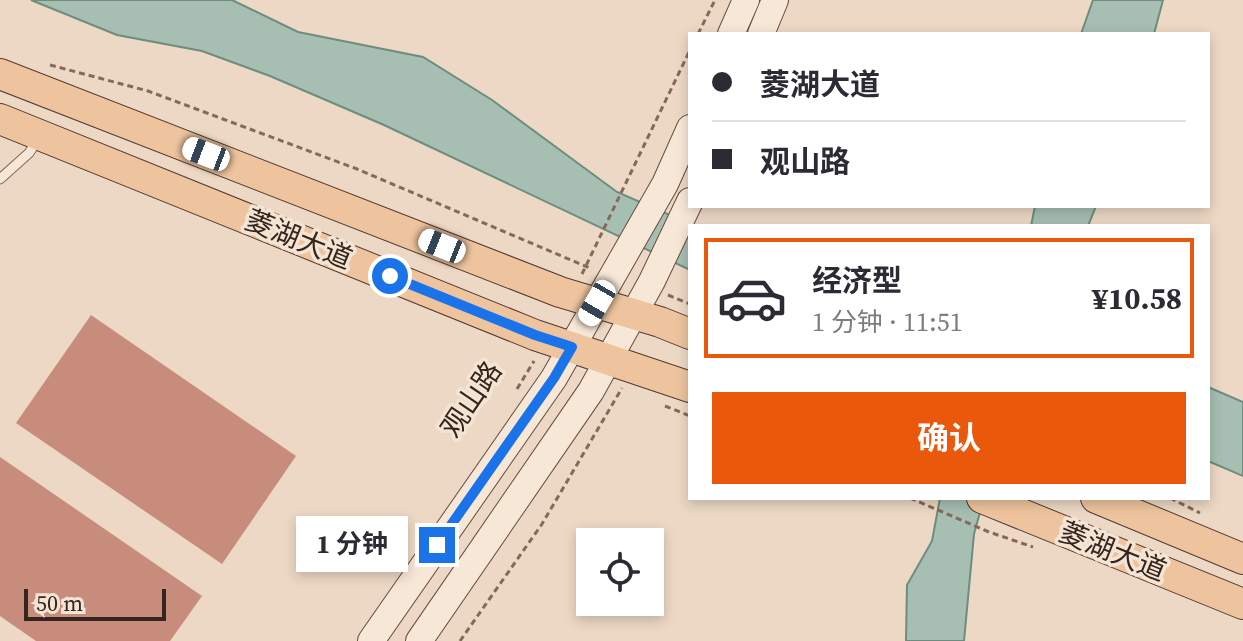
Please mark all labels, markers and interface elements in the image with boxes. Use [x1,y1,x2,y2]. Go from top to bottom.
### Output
text: 菱湖大道 [760,64,880,105]
car [179,134,233,174]
text: 观山路 [760,141,850,182]
street label: 菱湖大道 [240,200,358,278]
car [415,226,469,266]
route start [372,258,408,294]
text: 经济型 [812,260,902,301]
icon: car [716,262,788,334]
car [575,276,619,330]
text: ¥10.58 [1092,278,1182,319]
text: 1 分钟 · 11:51 [812,304,963,340]
street label: 观山路 [432,354,510,444]
button: 确认 [712,392,1186,484]
street label: 菱湖大道 [1054,512,1172,590]
callout: 1 分钟 [297,517,409,573]
text: 1 分钟 [316,526,388,562]
route end [419,527,455,563]
map controls [576,528,664,616]
button: locate [576,528,664,616]
scale bar [24,585,166,621]
text: 50 m [36,588,83,618]

